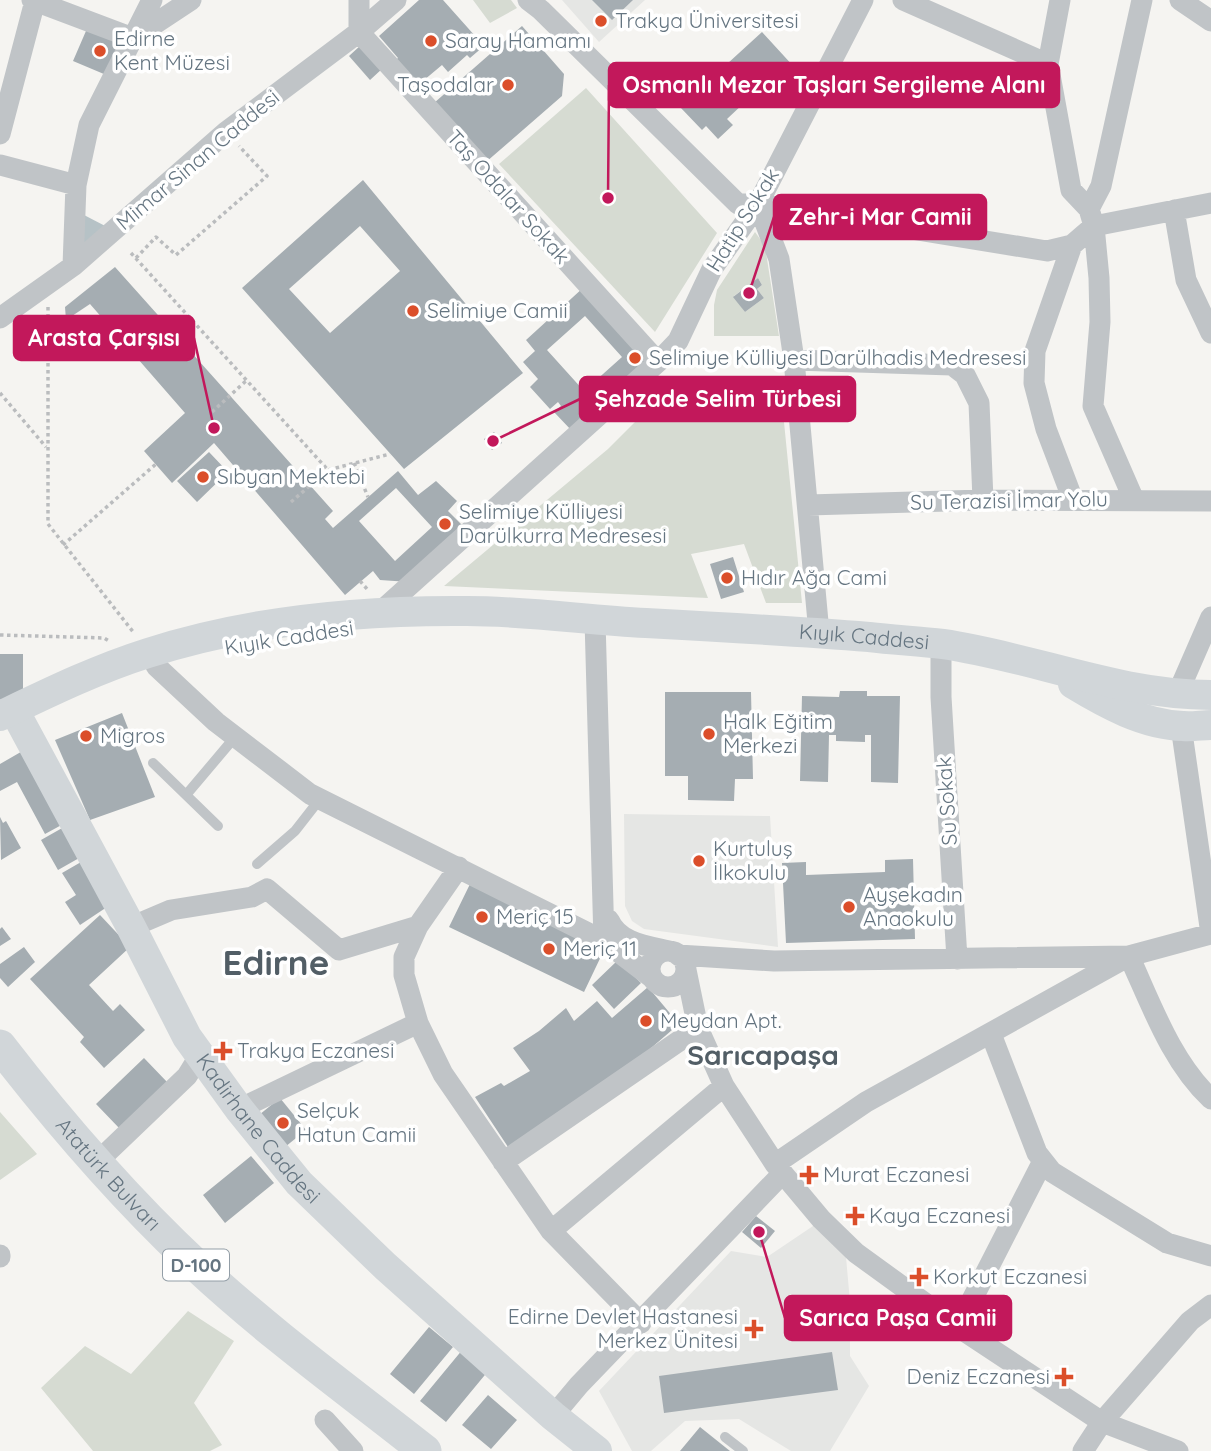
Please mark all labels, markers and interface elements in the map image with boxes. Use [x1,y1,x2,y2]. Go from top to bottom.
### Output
place label: Trakya Üniversitesi [615,7,799,33]
marker: Trakya Üniversitesi [593,13,609,29]
place label: Edirne Kent Müzesi [114,25,230,75]
place label: Saray Hamamı [445,27,591,53]
marker: Saray Hamamı [423,33,439,49]
marker: Edirne Kent Müzesi [92,43,108,59]
callout: Osmanlı Mezar Taşları Sergileme Alanı [609,63,1059,107]
text: Osmanlı Mezar Taşları Sergileme Alanı [623,70,1045,99]
place label: Taşodalar [397,71,494,97]
marker: Taşodalar [500,77,516,93]
street label: Mimar Sinan Caddesi [111,83,284,235]
street label: Taş Odalar Sokak [442,124,576,269]
street label: Hatip Sokak [700,163,784,276]
callout: Zehr-i Mar Camii [774,195,986,239]
text: Zehr-i Mar Camii [788,202,972,231]
place label: Selimiye Camii [427,297,568,323]
marker: Selimiye Camii [405,303,421,319]
callout: Arasta Çarşısı [14,316,194,360]
text: Arasta Çarşısı [28,323,180,352]
place label: Selimiye Külliyesi Darülhadis Medresesi [649,344,1027,370]
marker: Selimiye Külliyesi Darülhadis Medresesi [627,350,643,366]
callout: Şehzade Selim Türbesi [580,377,855,421]
text: Şehzade Selim Türbesi [594,384,842,413]
place label: Sıbyan Mektebi [217,463,365,489]
marker: Sıbyan Mektebi [195,469,211,485]
street label: Su Terazisi İmar Yolu [910,485,1108,515]
place label: Selimiye Külliyesi Darülkurra Medresesi [459,498,667,548]
marker: Selimiye Külliyesi Darülkurra Medresesi [437,516,453,532]
place label: Hıdır Ağa Cami [741,564,887,590]
marker: Hıdır Ağa Cami [719,570,735,586]
street label: Kıyık Caddesi [223,614,355,660]
street label: Kıyık Caddesi [798,618,930,654]
place label: Halk Eğitim Merkezi [723,708,833,758]
place label: Migros [100,722,165,748]
marker: Halk Eğitim Merkezi [701,726,717,742]
marker: Migros [78,728,94,744]
street label: Su Sokak [930,756,962,846]
place label: Kurtuluş İlkokulu [713,835,793,885]
marker: Kurtuluş İlkokulu [691,853,707,869]
place label: Ayşekadın Anaokulu [863,881,963,931]
marker: Ayşekadın Anaokulu [841,899,857,915]
place label: Meriç 15 [496,903,574,929]
marker: Meriç 15 [474,909,490,925]
place label: Meriç 11 [563,935,637,961]
district label: Edirne [223,940,329,984]
marker: Meriç 11 [541,941,557,957]
place label: Meydan Apt. [660,1007,782,1033]
marker: Meydan Apt. [638,1013,654,1029]
place label: Trakya Eczanesi [237,1037,394,1063]
district label: Sarıcapaşa [687,1037,839,1072]
marker: Trakya Eczanesi [215,1043,231,1059]
street label: Kadirhane Caddesi [191,1048,326,1209]
place label: Selçuk Hatun Camii [297,1097,416,1147]
street label: Atatürk Bulvarı [51,1112,167,1236]
marker: Selçuk Hatun Camii [275,1115,291,1131]
place label: Murat Eczanesi [823,1161,970,1187]
marker: Murat Eczanesi [801,1167,817,1183]
place label: Kaya Eczanesi [869,1202,1010,1228]
marker: Kaya Eczanesi [847,1208,863,1224]
road number: D-100 [163,1250,229,1280]
place label: Korkut Eczanesi [933,1263,1087,1289]
marker: Korkut Eczanesi [911,1269,927,1285]
callout: Sarıca Paşa Camii [785,1296,1011,1340]
place label: Edirne Devlet Hastanesi Merkez Ünitesi [508,1303,738,1353]
text: Sarıca Paşa Camii [799,1303,997,1332]
marker: Edirne Devlet Hastanesi Merkez Ünitesi [744,1319,764,1339]
place label: Deniz Eczanesi [907,1363,1050,1389]
marker: Deniz Eczanesi [1056,1369,1072,1385]

